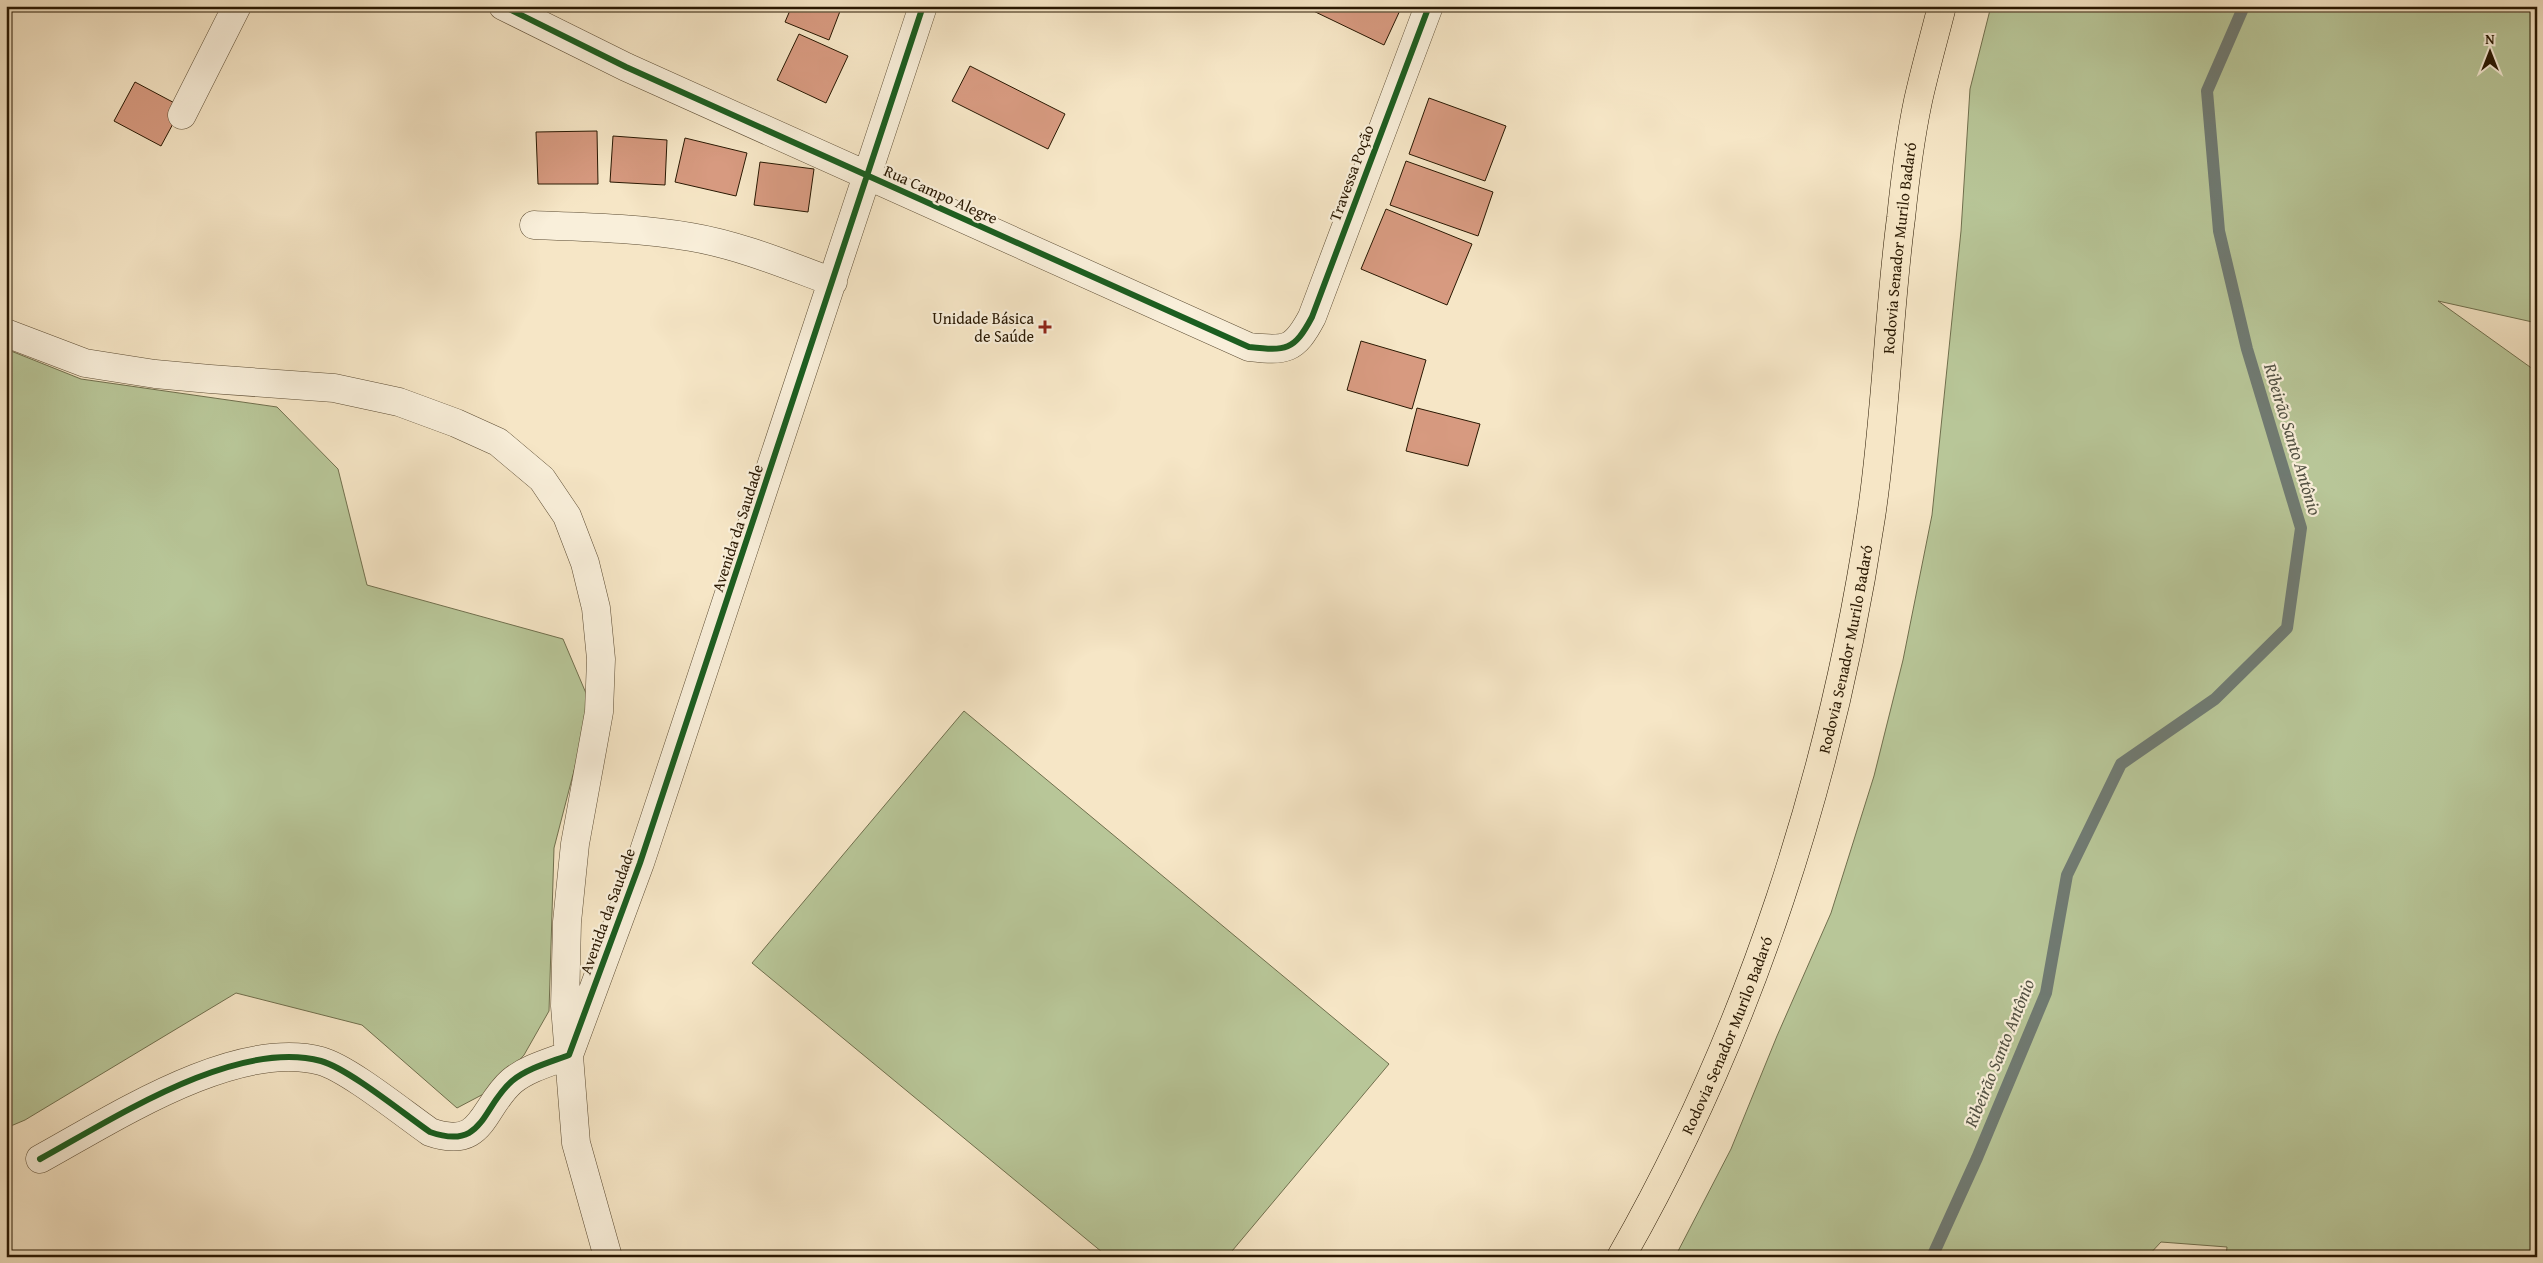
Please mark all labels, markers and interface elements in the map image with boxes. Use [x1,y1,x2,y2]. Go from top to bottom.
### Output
north arrow [2466,28,2516,78]
text: N [2485,29,2495,49]
street label: Travessa Poção [1322,121,1380,225]
street label: Rodovia Senador Murilo Badaró [1876,140,1922,355]
street label: Rua Campo Alegre [880,158,1002,230]
place label: Unidade Básica de Saúde [932,306,1034,348]
marker: Unidade Básica de Saúde [1038,320,1052,334]
water label: Ribeirão Santo Antônio [2257,359,2329,519]
street label: Avenida da Saudade [705,461,769,595]
street label: Rodovia Senador Murilo Badaró [1811,543,1878,756]
street label: Avenida da Saudade [573,844,641,978]
street label: Rodovia Senador Murilo Badaró [1675,933,1778,1138]
water label: Ribeirão Santo Antônio [1957,975,2041,1132]

